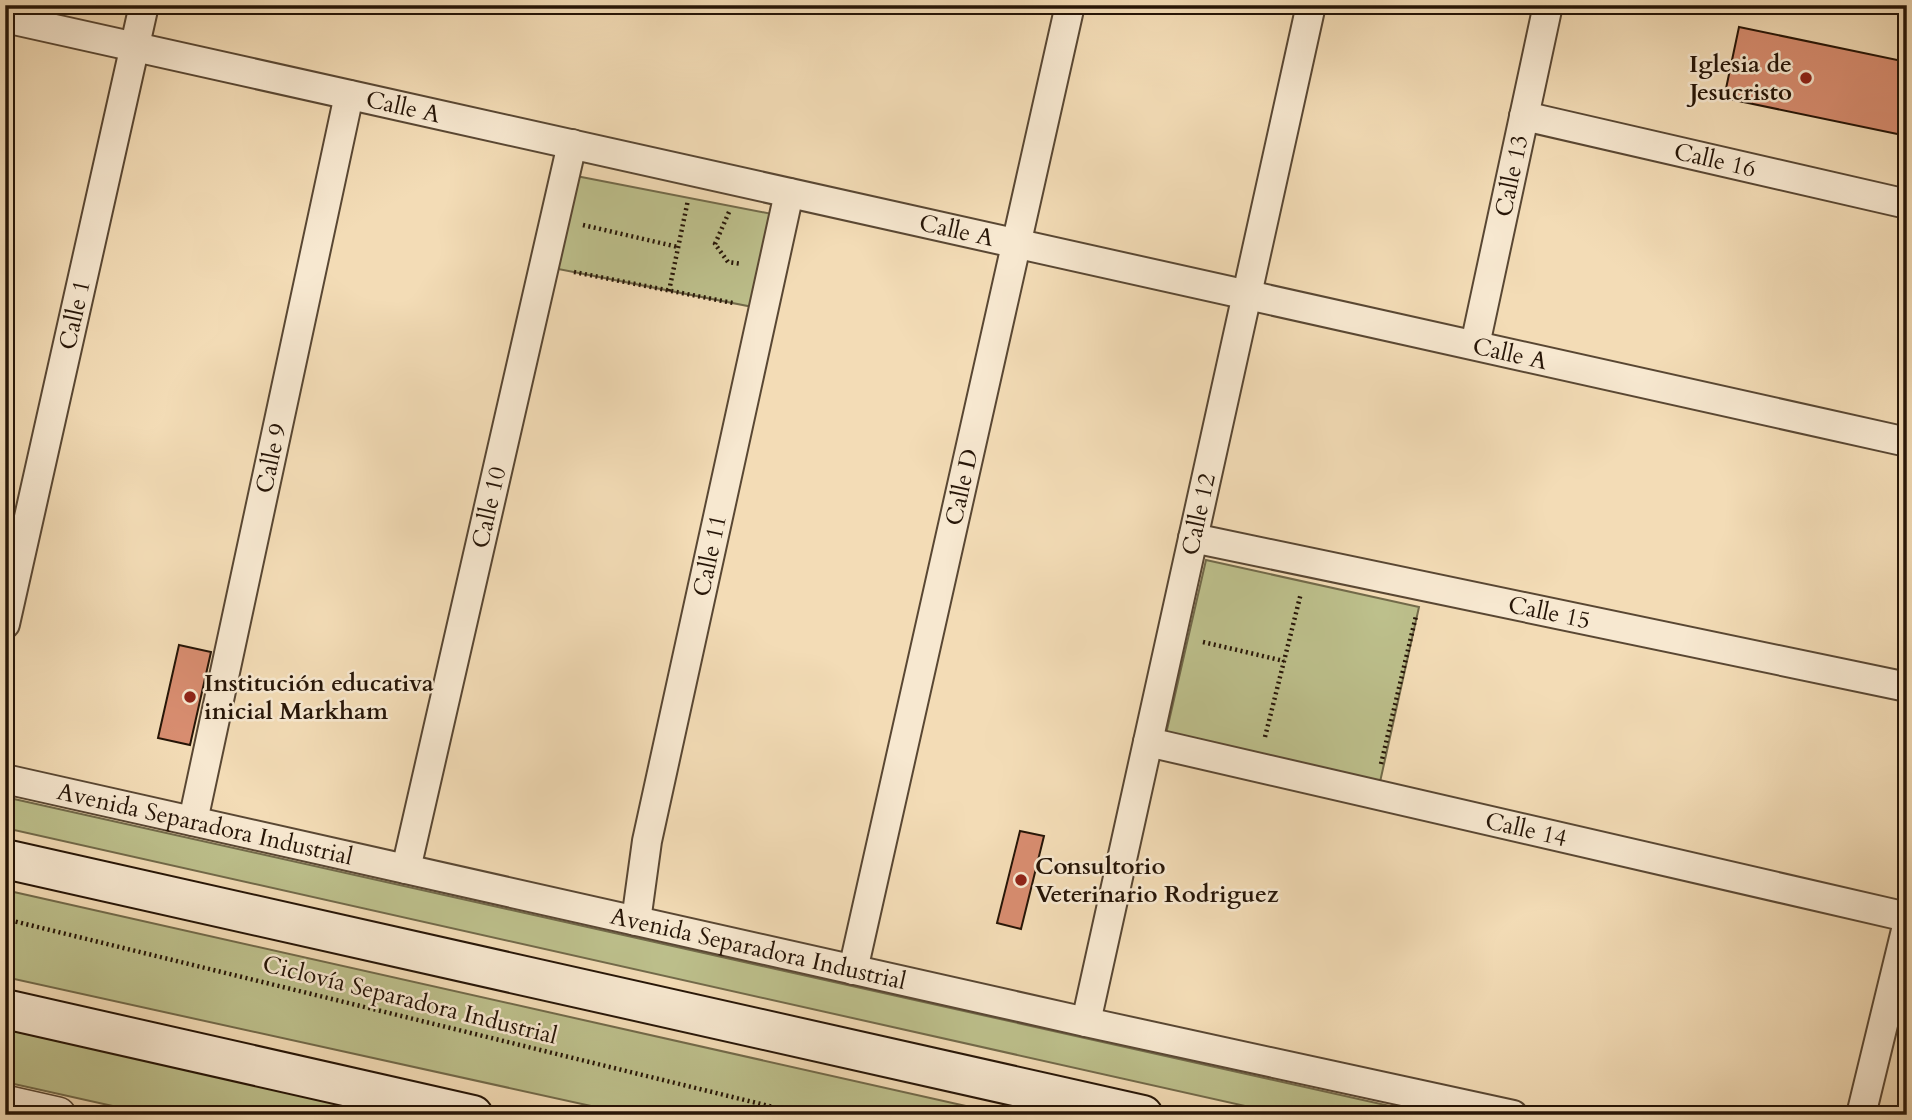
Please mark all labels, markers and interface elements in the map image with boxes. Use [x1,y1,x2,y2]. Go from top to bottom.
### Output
place label: Iglesia de Jesucristo [1686,48,1792,109]
marker: Iglesia de Jesucristo [1798,70,1814,86]
street label: Calle A [363,82,445,131]
street label: Calle 13 [1486,132,1536,220]
street label: Calle 16 [1671,135,1759,185]
street label: Calle A [916,206,998,255]
street label: Calle 1 [51,277,98,353]
street label: Calle A [1470,329,1551,378]
street label: Calle 9 [247,420,294,496]
street label: Calle D [937,445,986,529]
street label: Calle 10 [463,463,514,551]
street label: Calle 12 [1173,470,1223,558]
street label: Calle 11 [685,512,735,600]
street label: Calle 15 [1505,588,1593,637]
place label: Institución educativa inicial Markham [204,667,434,728]
marker: Institución educativa inicial Markham [182,689,198,705]
street label: Avenida Separadora Industrial [54,775,356,873]
street label: Calle 14 [1482,804,1570,855]
place label: Consultorio Veterinario Rodriguez [1035,850,1279,911]
marker: Consultorio Veterinario Rodriguez [1013,872,1029,888]
street label: Avenida Separadora Industrial [607,899,909,998]
street label: Ciclovía Separadora Industrial [259,947,561,1053]

